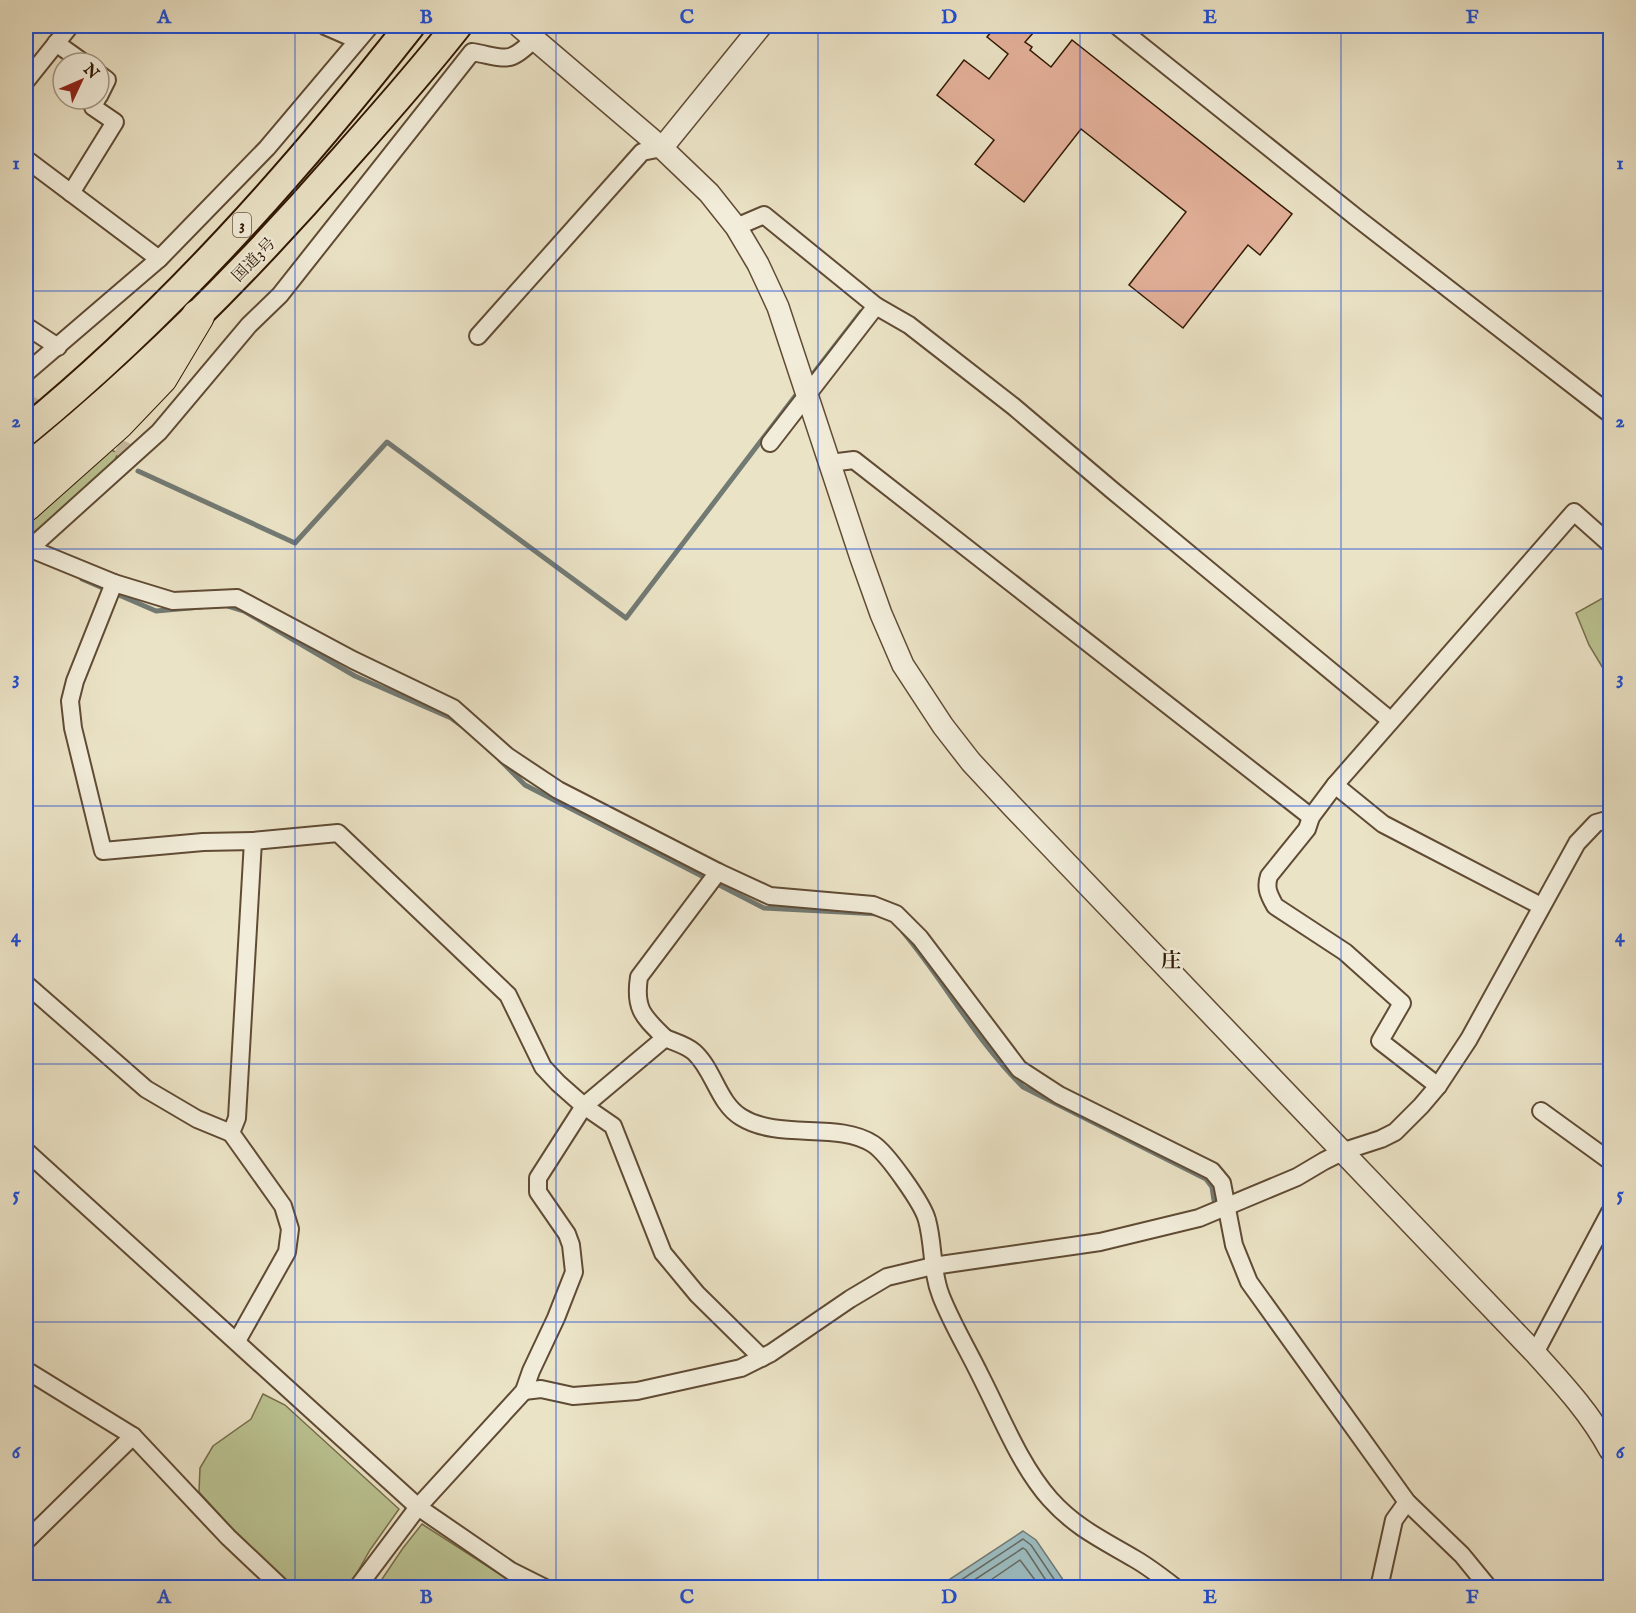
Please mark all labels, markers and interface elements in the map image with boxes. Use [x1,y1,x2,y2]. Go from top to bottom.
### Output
text: A [156,5,172,30]
text: B [419,5,433,30]
text: C [680,5,694,30]
text: D [941,5,957,30]
text: E [1203,5,1217,30]
text: F [1466,5,1479,30]
north arrow [51,51,111,111]
text: N [78,59,102,84]
text: 1 [12,151,20,176]
text: 1 [1616,151,1624,176]
road number: 3 [233,213,251,237]
street label: 国道3号 [228,234,280,287]
text: 2 [11,409,21,434]
text: 2 [1615,409,1625,434]
text: 3 [12,666,20,691]
text: 3 [1616,666,1624,691]
text: 4 [11,924,22,949]
text: 4 [1615,924,1626,949]
district label: 庄 [1161,949,1181,974]
text: 5 [12,1182,20,1207]
text: 5 [1616,1182,1624,1207]
text: 6 [12,1440,22,1465]
text: 6 [1616,1440,1626,1465]
text: A [156,1585,172,1610]
text: B [419,1585,433,1610]
text: C [680,1585,694,1610]
text: D [941,1585,957,1610]
text: E [1203,1585,1217,1610]
text: F [1466,1585,1479,1610]

